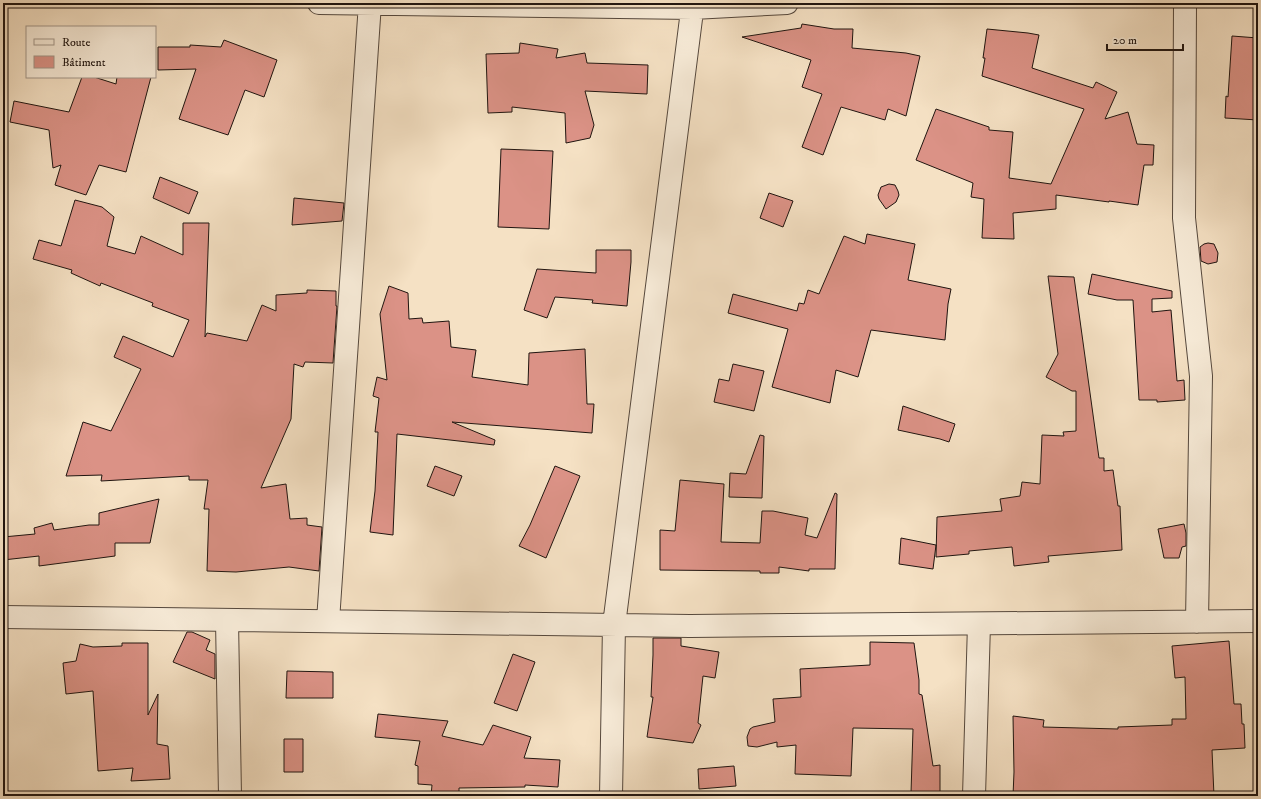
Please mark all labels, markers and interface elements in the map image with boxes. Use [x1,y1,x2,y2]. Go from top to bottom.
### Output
legend [26,26,156,78]
scale bar [1107,26,1183,52]
text: 20 m [1113,33,1137,48]
text: Route [62,35,90,50]
text: Bâtiment [62,55,106,70]

